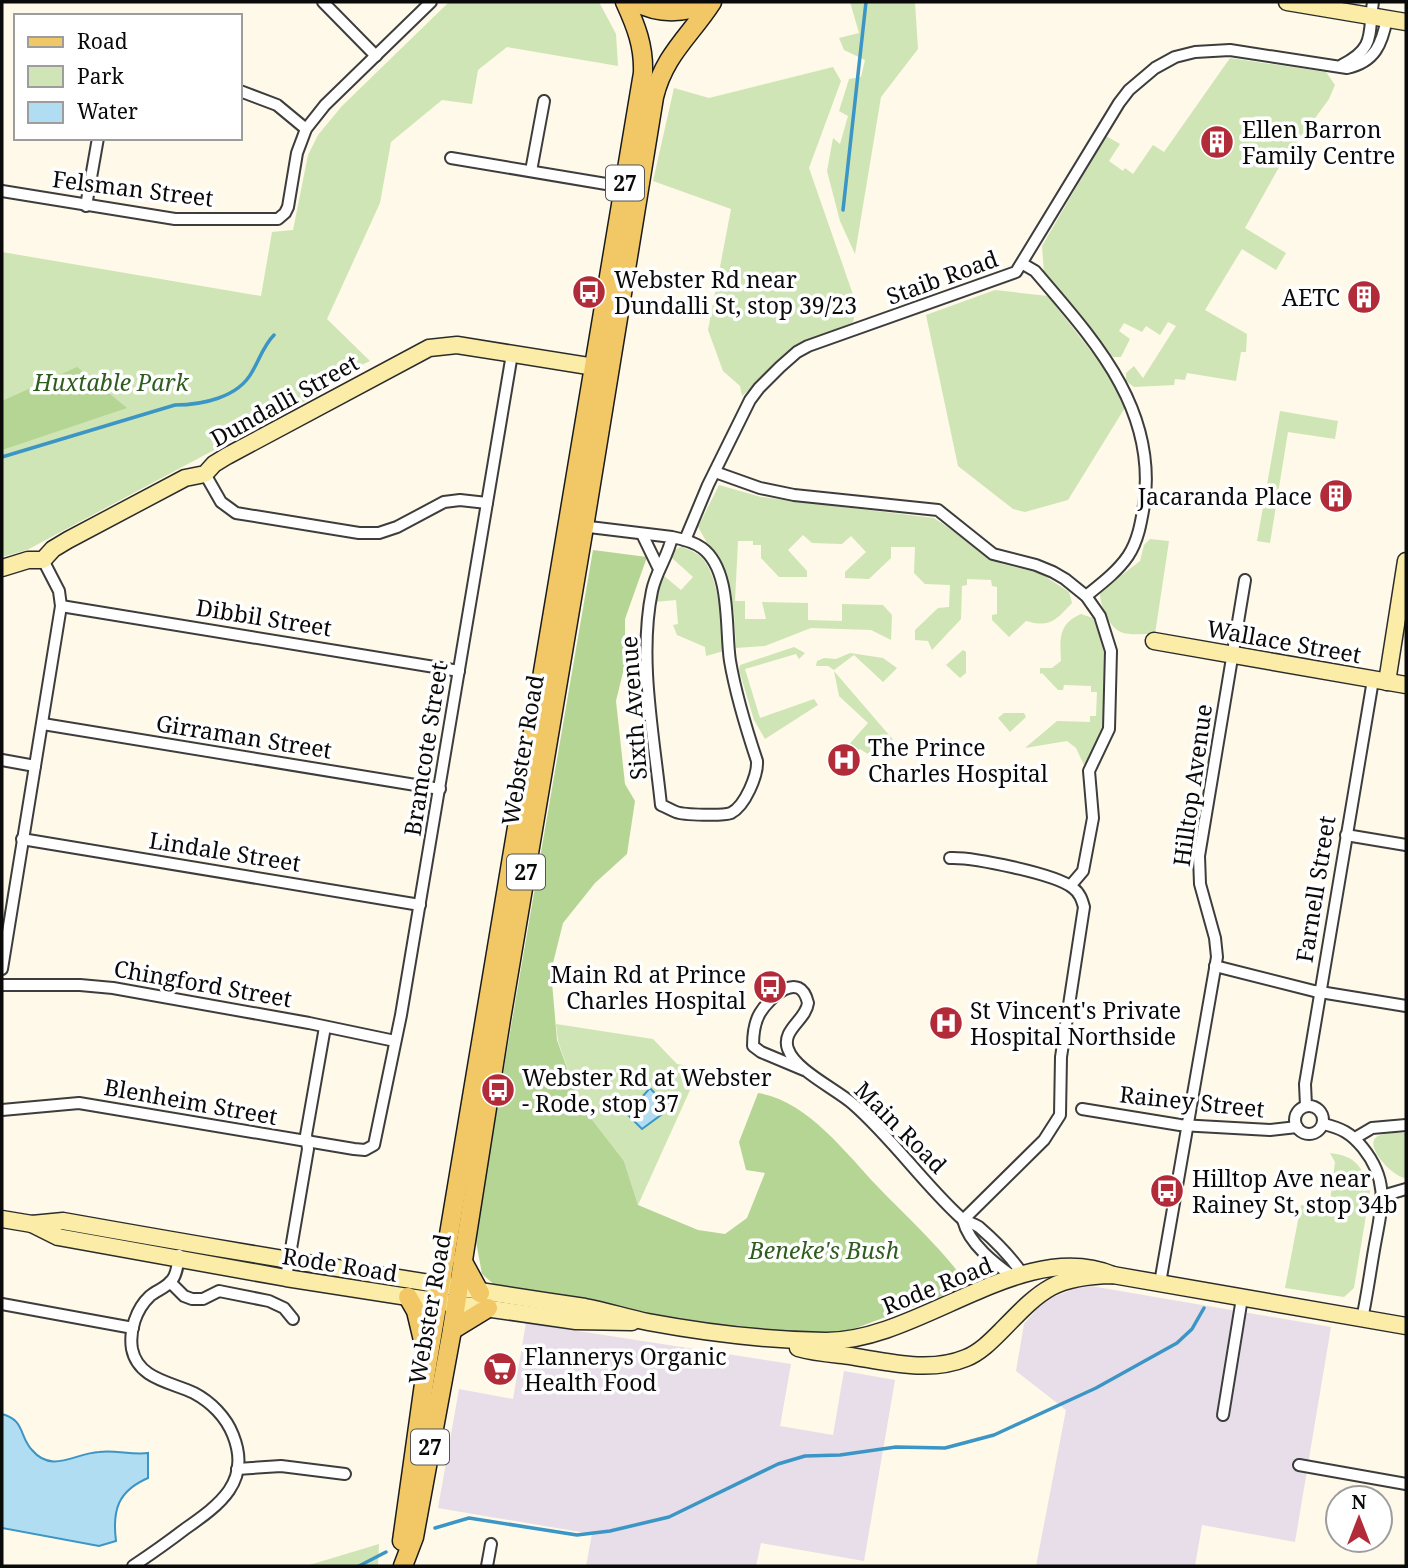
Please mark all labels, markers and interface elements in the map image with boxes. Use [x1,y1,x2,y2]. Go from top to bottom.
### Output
legend [14,14,242,140]
text: Road [77,27,128,55]
text: Park [77,62,124,90]
text: Water [77,97,138,125]
place label: Ellen Barron Family Centre [1242,113,1395,171]
building icon: Ellen Barron Family Centre [1198,123,1236,161]
street label: Felsman Street [51,162,215,214]
road number: 27 [606,166,644,200]
street label: Staib Road [882,242,1002,312]
place label: Webster Rd near Dundalli St, stop 39/23 [614,263,857,321]
bus stop icon: Webster Rd near Dundalli St, stop 39/23 [570,273,608,311]
building icon: AETC [1345,278,1383,316]
place label: AETC [1282,281,1340,313]
street label: Dundalli Street [204,346,364,454]
park label: Huxtable Park [32,366,189,398]
building icon: Jacaranda Place [1317,477,1355,515]
place label: Jacaranda Place [1137,480,1312,512]
street label: Dibbil Street [194,590,334,644]
street label: Wallace Street [1204,612,1364,670]
street label: Sixth Avenue [612,635,654,781]
street label: Bramcote Street [395,660,455,838]
street label: Webster Road [493,672,551,828]
street label: Hilltop Avenue [1165,702,1219,868]
street label: Girraman Street [154,706,334,766]
place label: The Prince Charles Hospital [868,731,1048,789]
hospital icon: The Prince Charles Hospital [825,741,863,779]
street label: Farnell Street [1288,813,1342,965]
street label: Lindale Street [147,823,303,879]
road number: 27 [507,854,545,890]
street label: Chingford Street [112,952,294,1014]
place label: Main Rd at Prince Charles Hospital [551,958,746,1016]
bus stop icon: Main Rd at Prince Charles Hospital [751,968,789,1006]
place label: St Vincent's Private Hospital Northside [970,994,1181,1052]
hospital icon: St Vincent's Private Hospital Northside [927,1004,965,1042]
place label: Webster Rd at Webster - Rode, stop 37 [522,1061,772,1119]
street label: Blenheim Street [102,1070,280,1132]
bus stop icon: Webster Rd at Webster - Rode, stop 37 [479,1071,517,1109]
street label: Main Road [848,1074,954,1180]
street label: Rainey Street [1118,1077,1266,1125]
place label: Hilltop Ave near Rainey St, stop 34b [1192,1162,1398,1220]
bus stop icon: Hilltop Ave near Rainey St, stop 34b [1148,1172,1186,1210]
street label: Webster Road [400,1231,458,1387]
park label: Beneke's Bush [748,1234,899,1266]
street label: Rode Road [280,1239,400,1289]
street label: Rode Road [877,1248,997,1322]
place label: Flannerys Organic Health Food [524,1340,727,1398]
supermarket icon: Flannerys Organic Health Food [481,1350,519,1388]
road number: 27 [411,1430,449,1464]
north arrow [1324,1484,1394,1554]
text: N [1352,1489,1367,1515]

